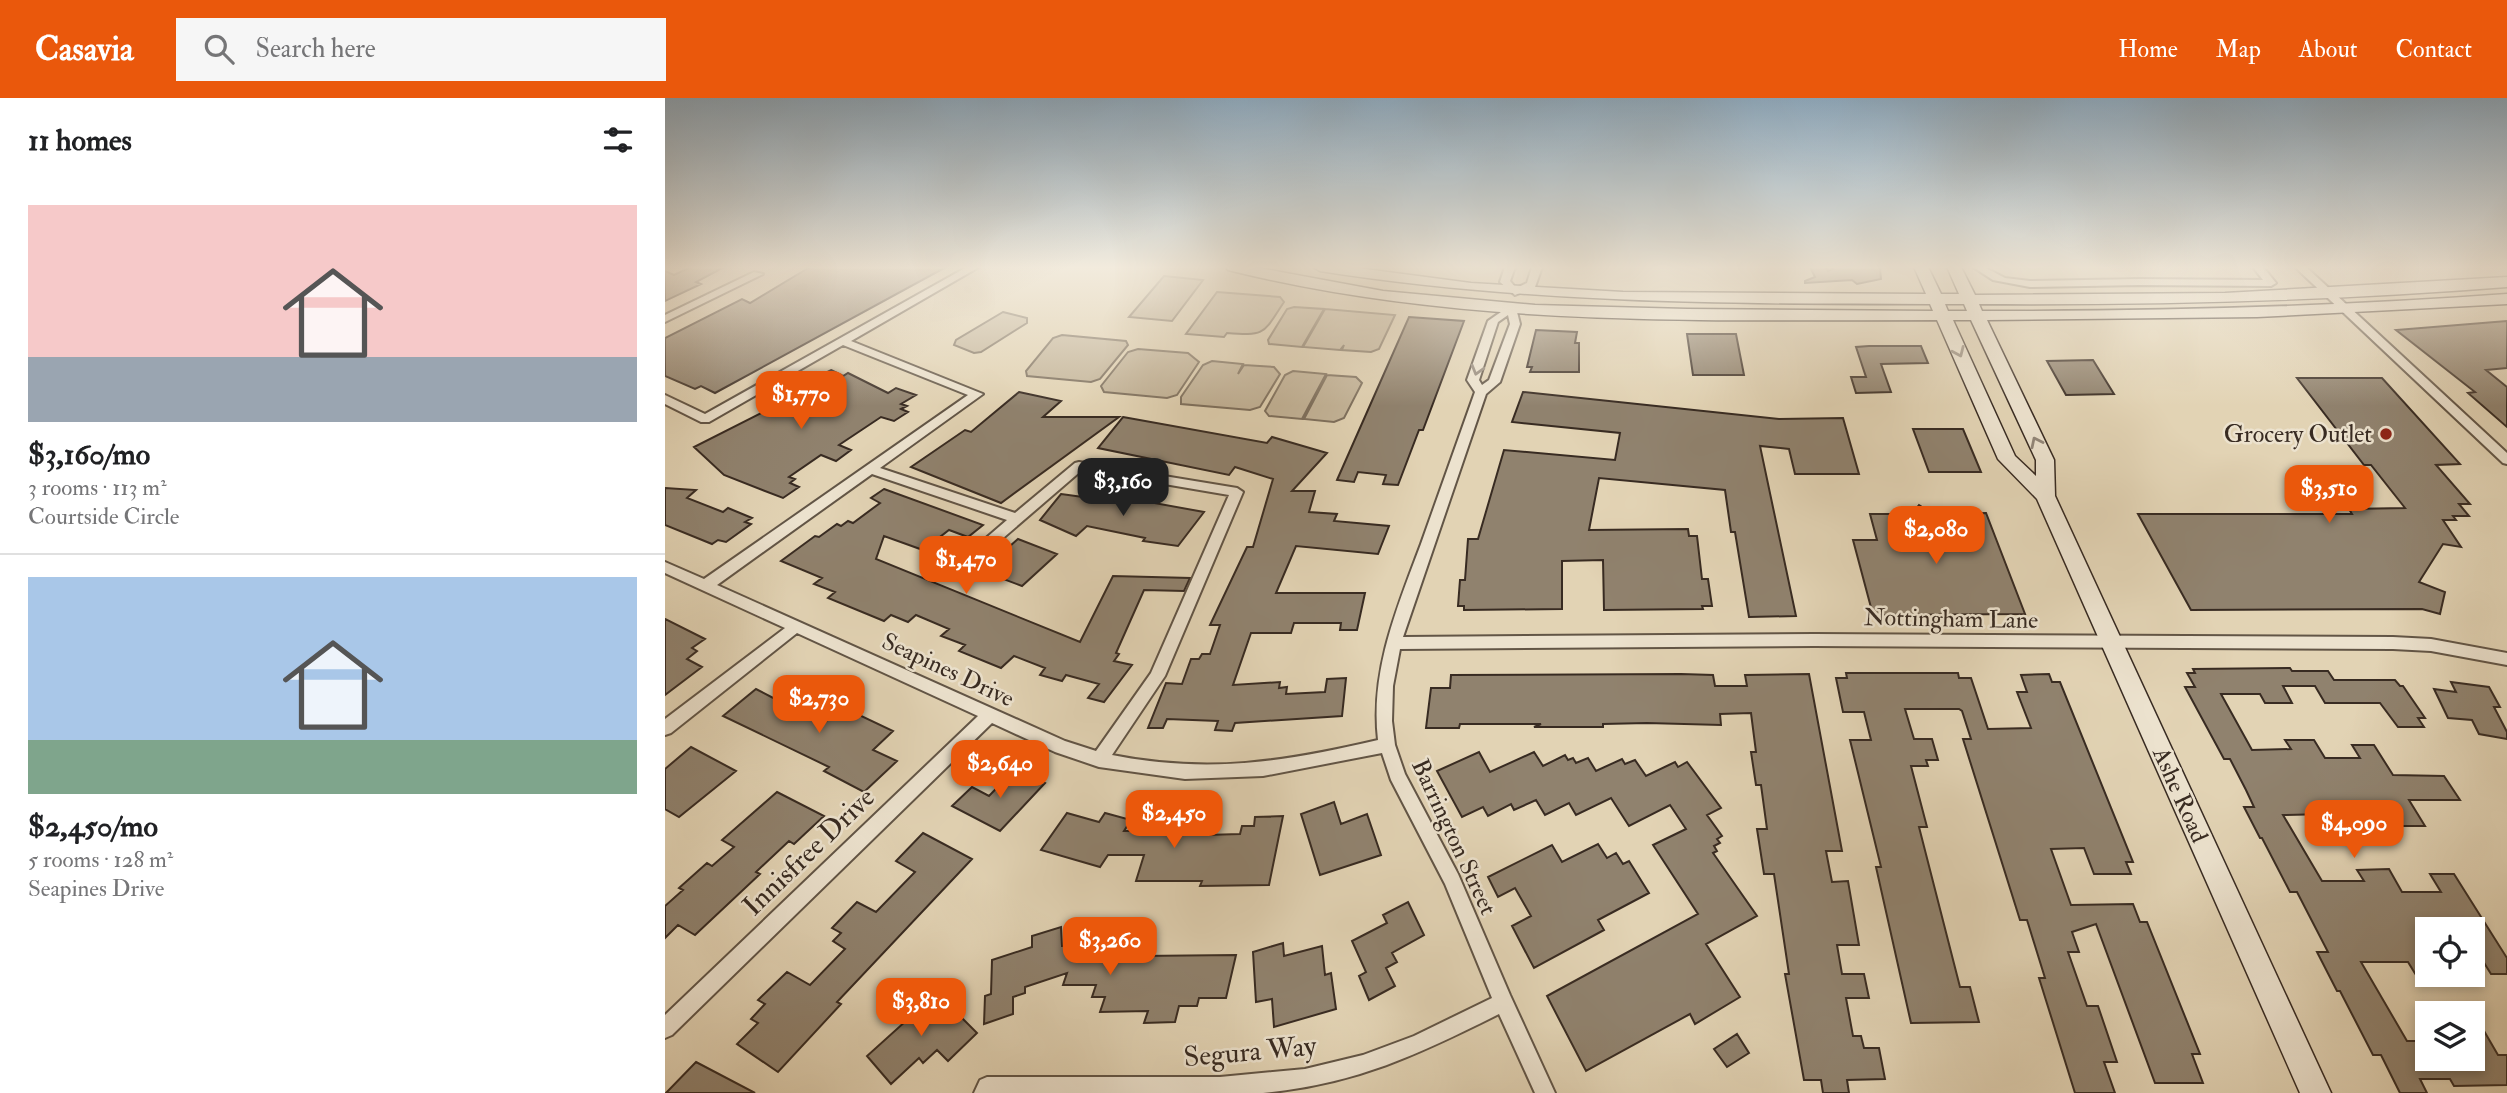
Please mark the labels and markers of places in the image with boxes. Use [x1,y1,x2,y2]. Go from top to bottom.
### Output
pin: $1,770 [744,372,858,431]
place label: Grocery Outlet [2224,419,2372,450]
marker: Grocery Outlet [2378,426,2394,442]
pin: $3,160 [1066,458,1180,518]
pin: $3,510 [2272,466,2386,525]
pin: $2,080 [1879,506,1993,566]
pin: $1,470 [909,536,1023,596]
pin: $2,730 [762,676,876,735]
pin: $2,640 [943,740,1057,800]
pin: $2,450 [1117,790,1231,850]
pin: $4,090 [2297,800,2411,860]
pin: $3,260 [1053,918,1167,977]
pin: $3,810 [864,978,978,1038]

